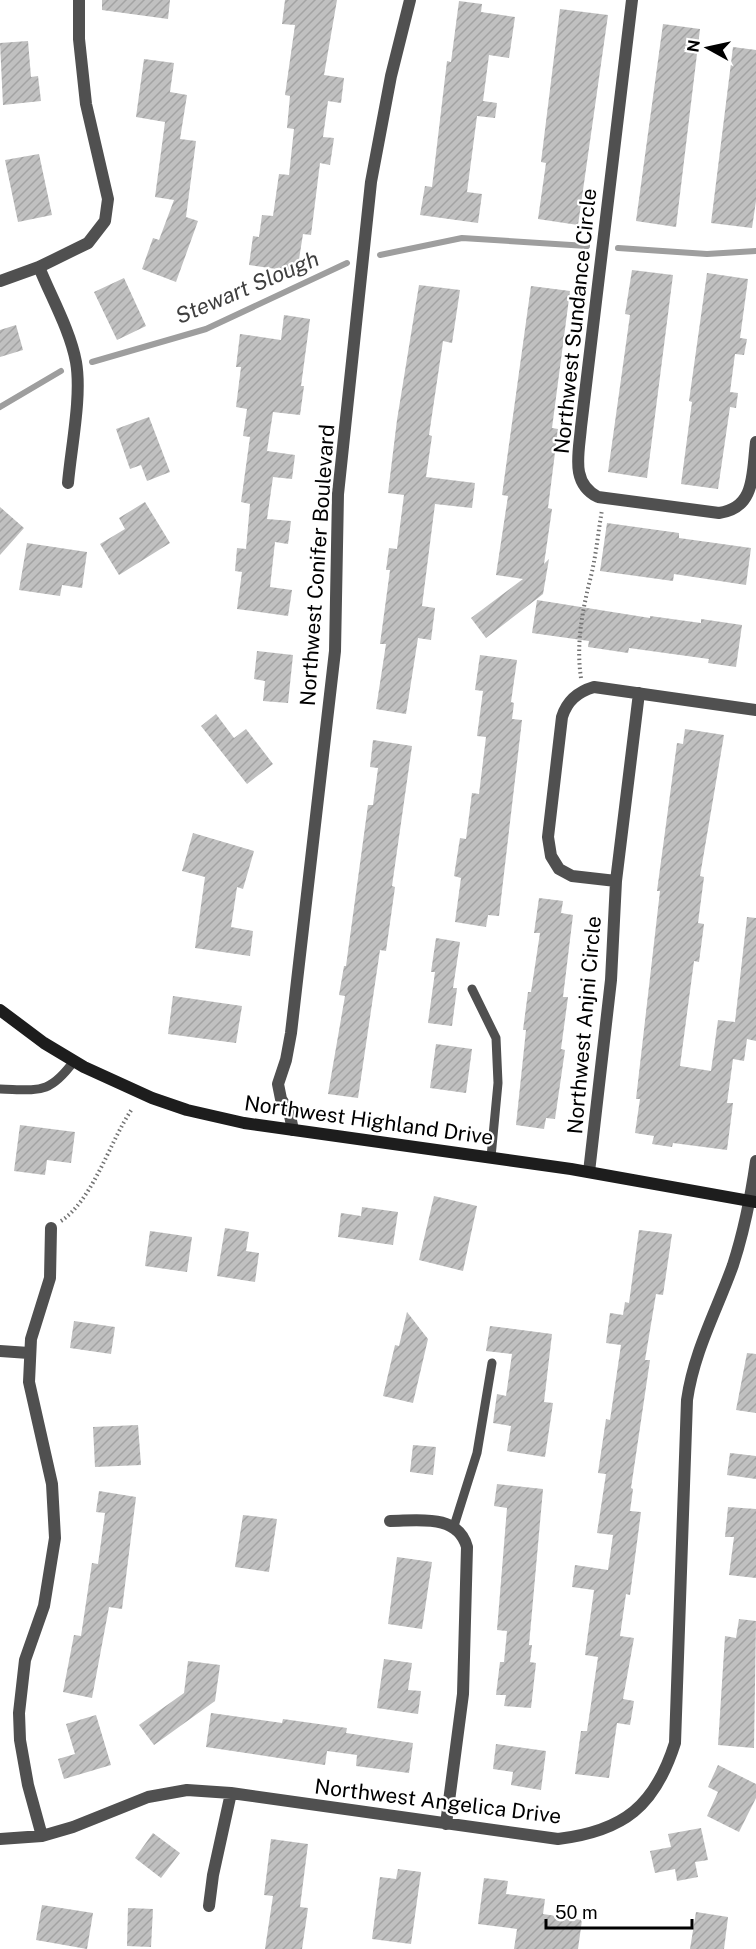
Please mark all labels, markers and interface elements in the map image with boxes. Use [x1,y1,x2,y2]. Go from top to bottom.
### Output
north arrow [678,18,738,78]
text: N [683,38,704,54]
street label: Northwest Sundance Circle [549,187,601,455]
water label: Stewart Slough [171,245,323,329]
street label: Northwest Conifer Boulevard [295,423,339,707]
street label: Northwest Anjni Circle [562,915,606,1135]
street label: Northwest Highland Drive [243,1090,495,1150]
street label: Northwest Angelica Drive [313,1773,563,1829]
scale bar [546,1892,692,1930]
text: 50 m [555,1902,598,1923]

